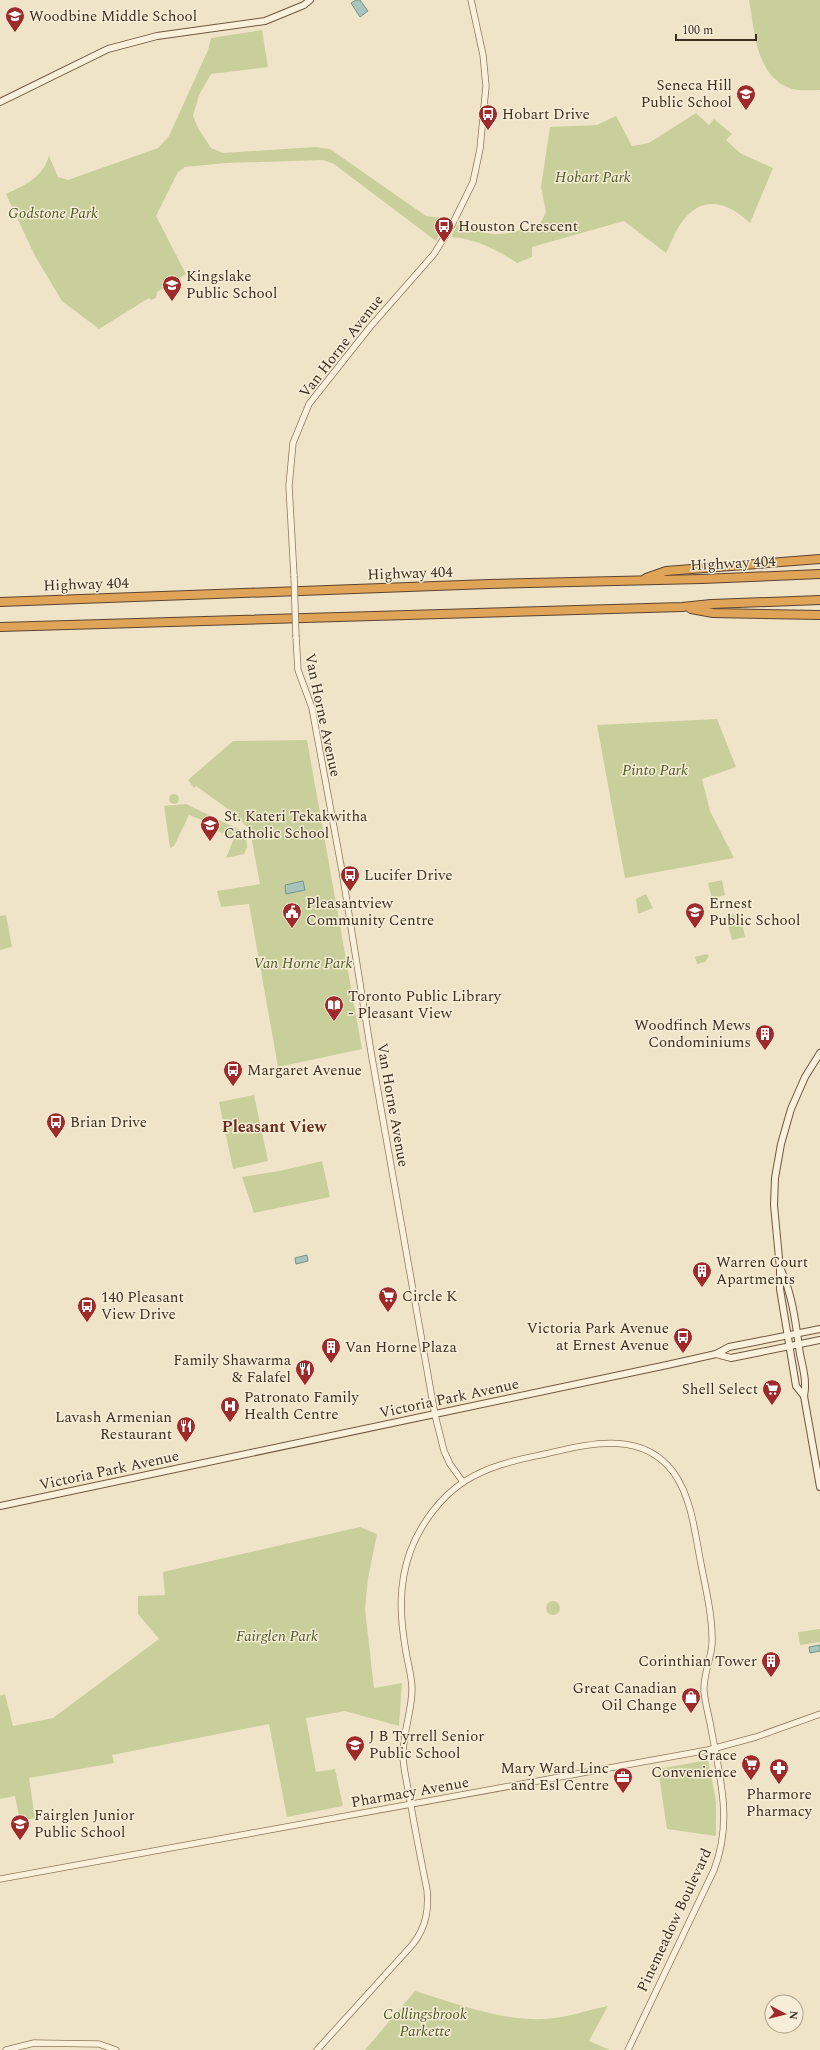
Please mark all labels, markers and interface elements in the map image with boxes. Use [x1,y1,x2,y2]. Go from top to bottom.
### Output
school or university icon: Woodbine Middle School [4,5,26,33]
place label: Woodbine Middle School [29,5,197,28]
scale bar [676,16,756,42]
text: 100 m [682,21,713,40]
place label: Seneca Hill Public School [641,74,732,114]
school or university icon: Seneca Hill Public School [735,83,757,111]
bus stop icon: Hobart Drive [477,103,499,131]
place label: Hobart Drive [502,103,590,126]
park label: Hobart Park [555,166,631,189]
park label: Godstone Park [8,202,98,225]
bus stop icon: Houston Crescent [433,215,455,243]
place label: Houston Crescent [458,215,578,238]
place label: Kingslake Public School [186,265,277,305]
school or university icon: Kingslake Public School [161,274,183,302]
street label: Van Horne Avenue [294,290,389,403]
street label: Highway 404 [690,550,777,577]
street label: Highway 404 [367,560,454,586]
street label: Highway 404 [43,571,130,597]
street label: Van Horne Avenue [298,651,347,779]
park label: Pinto Park [622,759,688,782]
place label: St. Kateri Tekakwitha Catholic School [224,805,368,845]
school or university icon: St. Kateri Tekakwitha Catholic School [199,814,221,842]
bus stop icon: Lucifer Drive [339,864,361,892]
place label: Lucifer Drive [364,864,453,887]
place label: Pleasantview Community Centre [306,892,434,932]
place label: Ernest Public School [709,892,800,932]
public building icon: Pleasantview Community Centre [281,901,303,929]
school or university icon: Ernest Public School [684,901,706,929]
park label: Van Horne Park [253,952,353,975]
place label: Toronto Public Library - Pleasant View [348,985,502,1025]
library icon: Toronto Public Library - Pleasant View [323,994,345,1022]
place label: Woodfinch Mews Condominiums [634,1014,751,1054]
building icon: Woodfinch Mews Condominiums [754,1023,776,1051]
street label: Van Horne Avenue [370,1041,415,1169]
bus stop icon: Margaret Avenue [222,1059,244,1087]
place label: Margaret Avenue [247,1059,362,1082]
bus stop icon: Brian Drive [45,1111,67,1139]
place label: Brian Drive [70,1111,147,1134]
district label: Pleasant View [222,1115,328,1139]
place label: Warren Court Apartments [716,1251,808,1291]
building icon: Warren Court Apartments [691,1260,713,1288]
supermarket icon: Circle K [377,1285,399,1313]
place label: Circle K [402,1285,457,1308]
place label: 140 Pleasant View Drive [101,1286,184,1326]
bus stop icon: 140 Pleasant View Drive [76,1295,98,1323]
place label: Victoria Park Avenue at Ernest Avenue [527,1317,669,1357]
bus stop icon: Victoria Park Avenue at Ernest Avenue [672,1326,694,1354]
building icon: Van Horne Plaza [320,1336,342,1364]
place label: Van Horne Plaza [345,1336,458,1359]
place label: Family Shawarma & Falafel [173,1349,292,1389]
restaurant icon: Family Shawarma & Falafel [294,1358,316,1386]
street label: Victoria Park Avenue [377,1372,521,1425]
place label: Shell Select [682,1378,758,1401]
supermarket icon: Shell Select [761,1378,783,1406]
place label: Patronato Family Health Centre [244,1386,359,1426]
hospital icon: Patronato Family Health Centre [219,1395,241,1423]
place label: Lavash Armenian Restaurant [55,1406,172,1446]
restaurant icon: Lavash Armenian Restaurant [175,1415,197,1443]
street label: Victoria Park Avenue [37,1444,181,1497]
park label: Fairglen Park [236,1625,318,1648]
place label: Corinthian Tower [638,1650,757,1673]
building icon: Corinthian Tower [760,1650,782,1678]
place label: Great Canadian Oil Change [572,1677,677,1717]
shop icon: Great Canadian Oil Change [680,1686,702,1714]
place label: J B Tyrrell Senior Public School [369,1725,484,1765]
school or university icon: J B Tyrrell Senior Public School [344,1734,366,1762]
place label: Grace Convenience [651,1744,737,1784]
supermarket icon: Grace Convenience [740,1753,762,1781]
place label: Mary Ward Linc and Esl Centre [500,1757,609,1797]
pharmacy icon: Pharmore Pharmacy [768,1757,790,1785]
office icon: Mary Ward Linc and Esl Centre [612,1766,634,1794]
street label: Pharmacy Avenue [349,1771,471,1814]
place label: Pharmore Pharmacy [746,1783,813,1823]
place label: Fairglen Junior Public School [34,1804,135,1844]
school or university icon: Fairglen Junior Public School [9,1813,31,1841]
street label: Pinemeadow Boulevard [631,1844,718,1996]
north arrow [764,1994,804,2034]
park label: Collingsbrook Parkette [383,2003,467,2043]
text: N [784,2010,802,2021]

